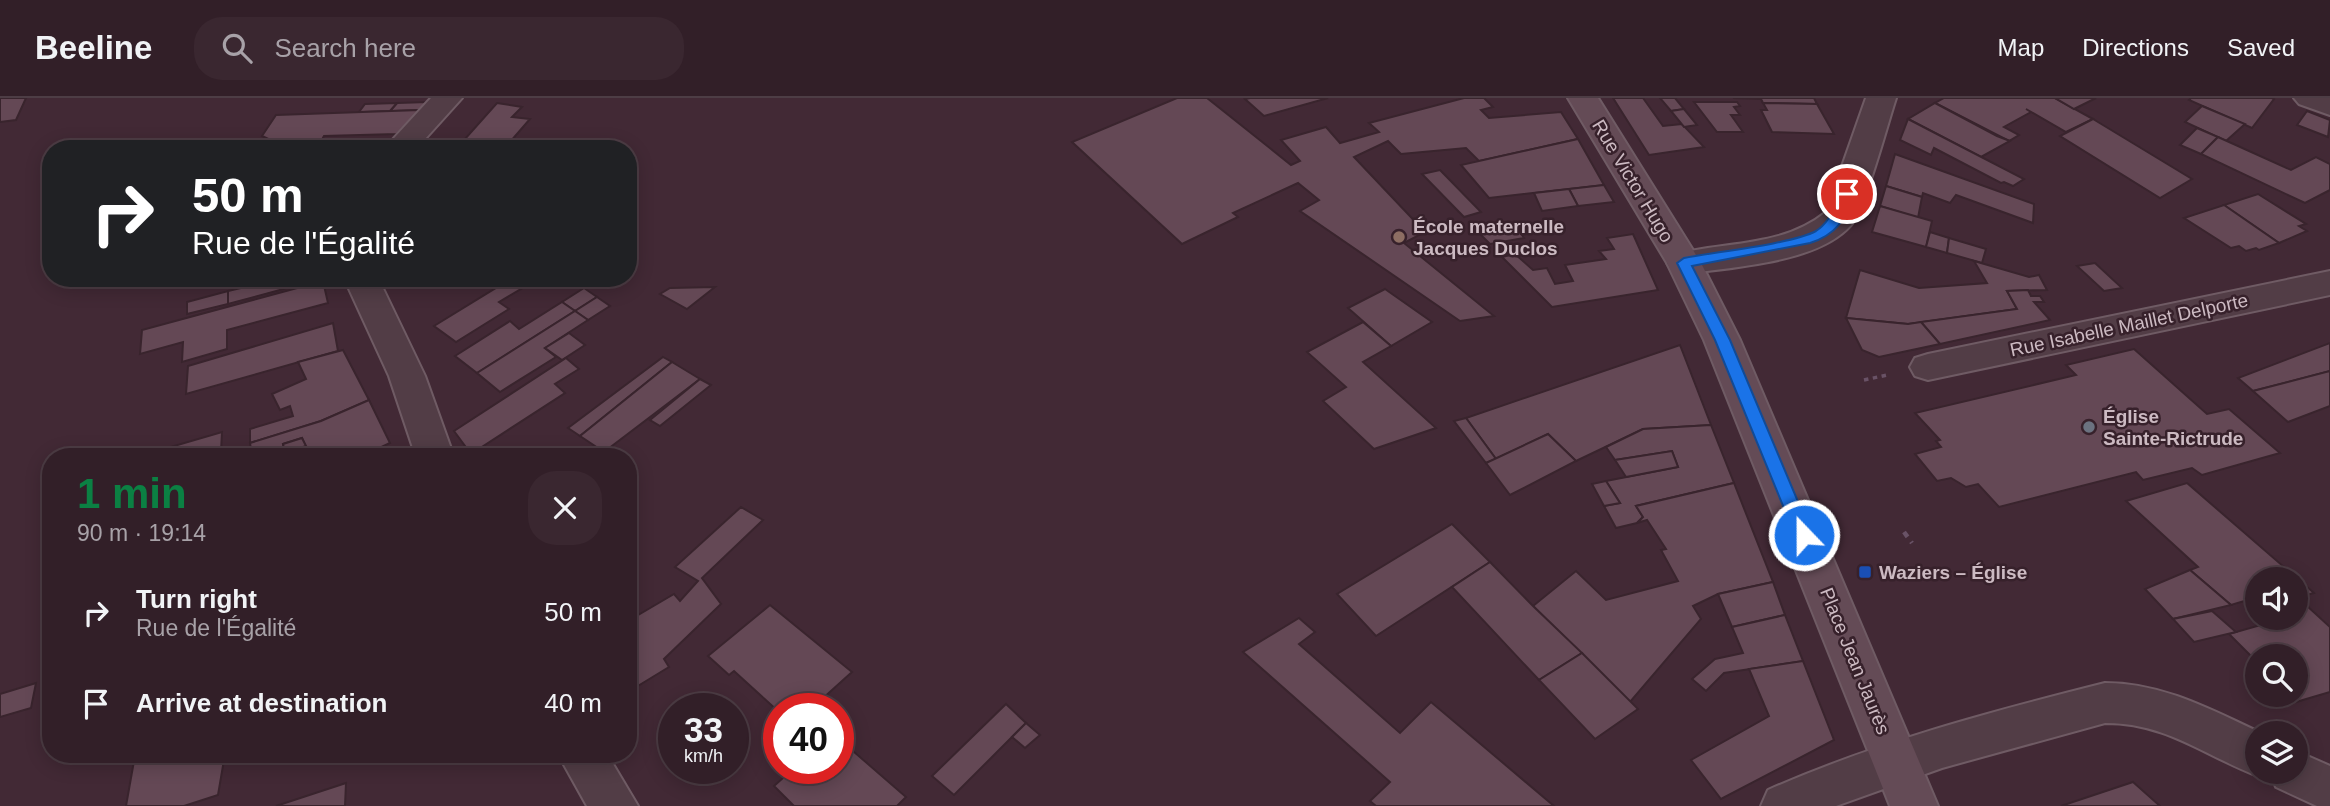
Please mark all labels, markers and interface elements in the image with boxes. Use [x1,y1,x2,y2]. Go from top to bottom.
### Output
search box [194,17,684,80]
text: Beeline [35,29,152,66]
icon: search [218,29,256,67]
text: Search here [274,33,416,63]
text: Map [1998,34,2044,61]
text: Directions [2082,34,2189,61]
text: Saved [2227,34,2295,61]
street label: Rue Victor Hugo [1588,116,1678,246]
pin [1817,164,1877,224]
icon: right [77,168,168,259]
text: 50 m [192,168,304,222]
icon: arrive [1828,175,1866,213]
place label: École maternelle Jacques Duclos [1413,216,1564,259]
text: Rue de l'Égalité [192,225,415,261]
marker: École maternelle Jacques Duclos [1391,229,1407,245]
street label: Rue Isabelle Maillet Delporte [2008,289,2250,361]
place label: Église Sainte-Rictrude [2103,406,2243,449]
marker: Église Sainte-Rictrude [2081,419,2097,435]
text: 1 min [77,470,187,517]
button: close [528,471,602,545]
position arrow [1767,498,1841,572]
text: 90 m · 19:14 [77,520,206,546]
place label: Waziers – Église [1879,562,2027,583]
marker: Waziers – Église [1857,564,1873,580]
map controls [2245,567,2308,784]
button: sound [2245,567,2308,630]
text: Turn right [136,584,257,614]
street label: Place Jean Jaurès [1816,585,1894,737]
icon: right [77,594,115,632]
text: 50 m [544,597,602,627]
text: Rue de l'Égalité [136,615,296,641]
button: search [2245,644,2308,707]
icon: arrive [77,685,115,723]
text: Arrive at destination [136,688,387,718]
text: 40 m [544,688,602,718]
speed limit sign: 40 [763,693,854,784]
text: 33 [684,710,723,749]
button: layers [2245,721,2308,784]
text: km/h [684,746,723,766]

